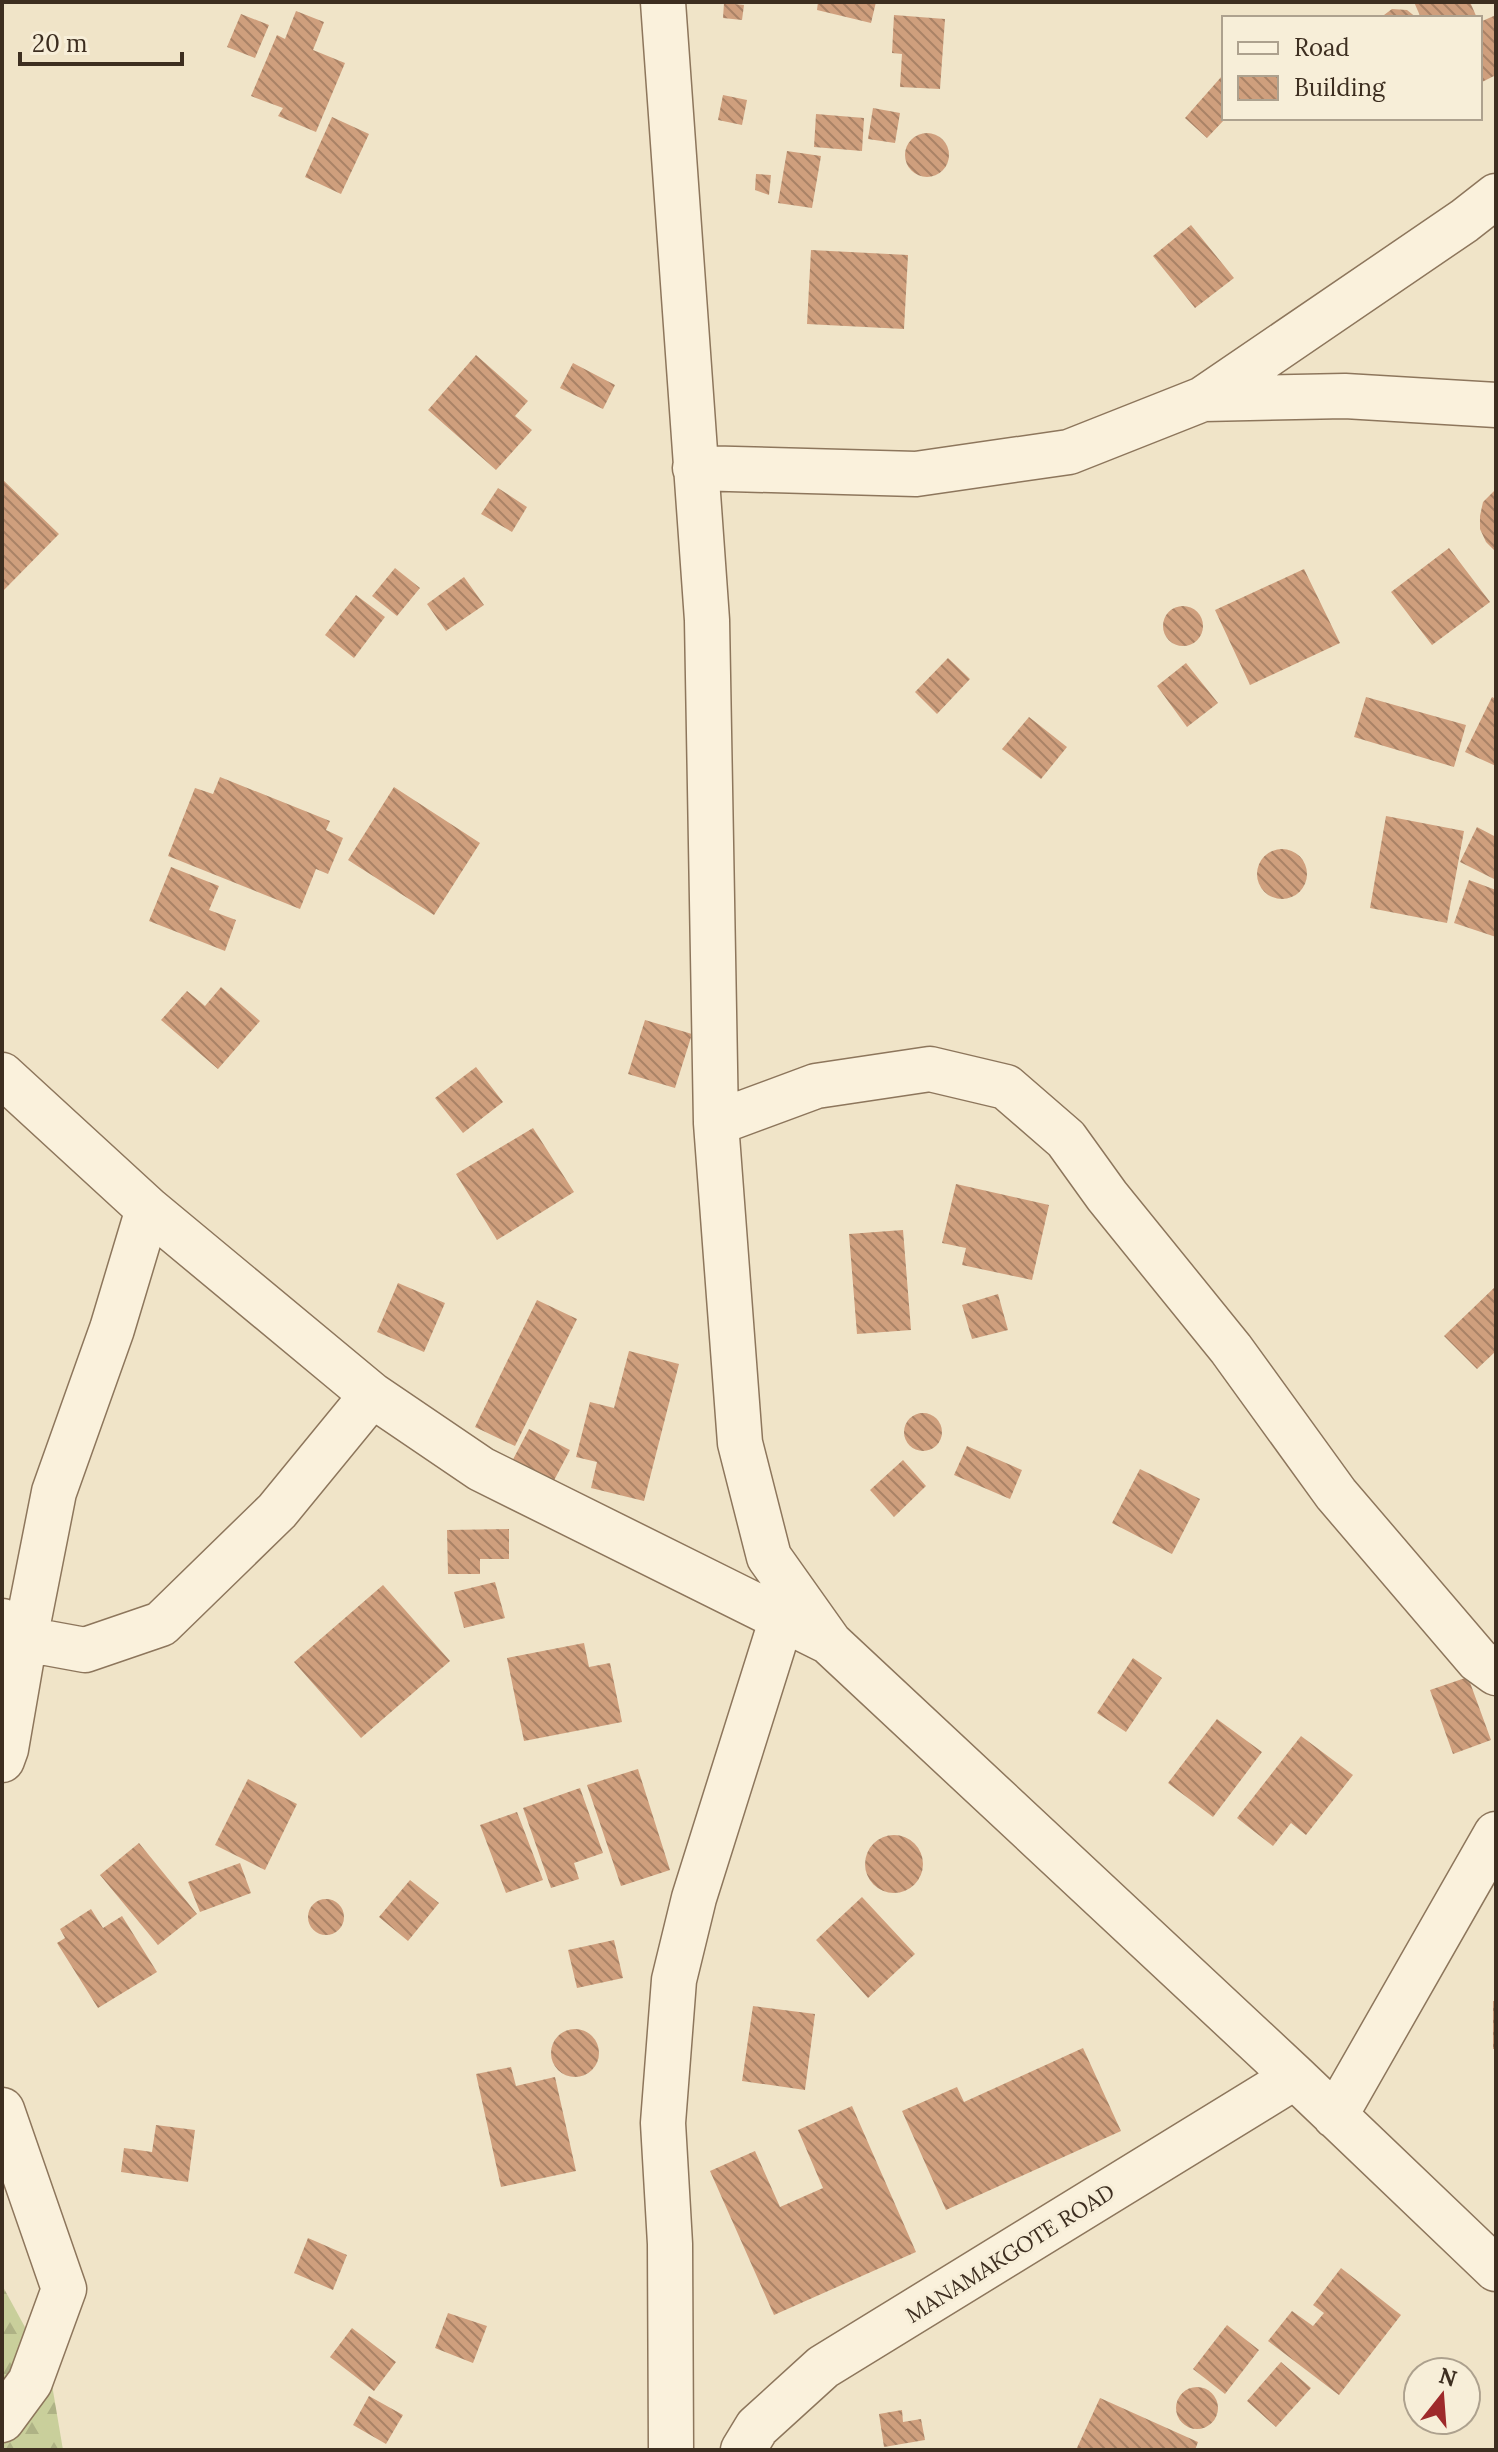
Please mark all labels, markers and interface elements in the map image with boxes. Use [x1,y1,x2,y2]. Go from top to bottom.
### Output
scale bar [20,16,182,66]
legend [1222,16,1482,120]
text: 20 m [32,28,88,59]
text: Road [1294,32,1350,63]
text: Building [1294,72,1386,103]
street label: MANAMAKGOTE ROAD [900,2177,1120,2329]
north arrow [1402,2356,1482,2436]
text: N [1436,2361,1460,2393]

